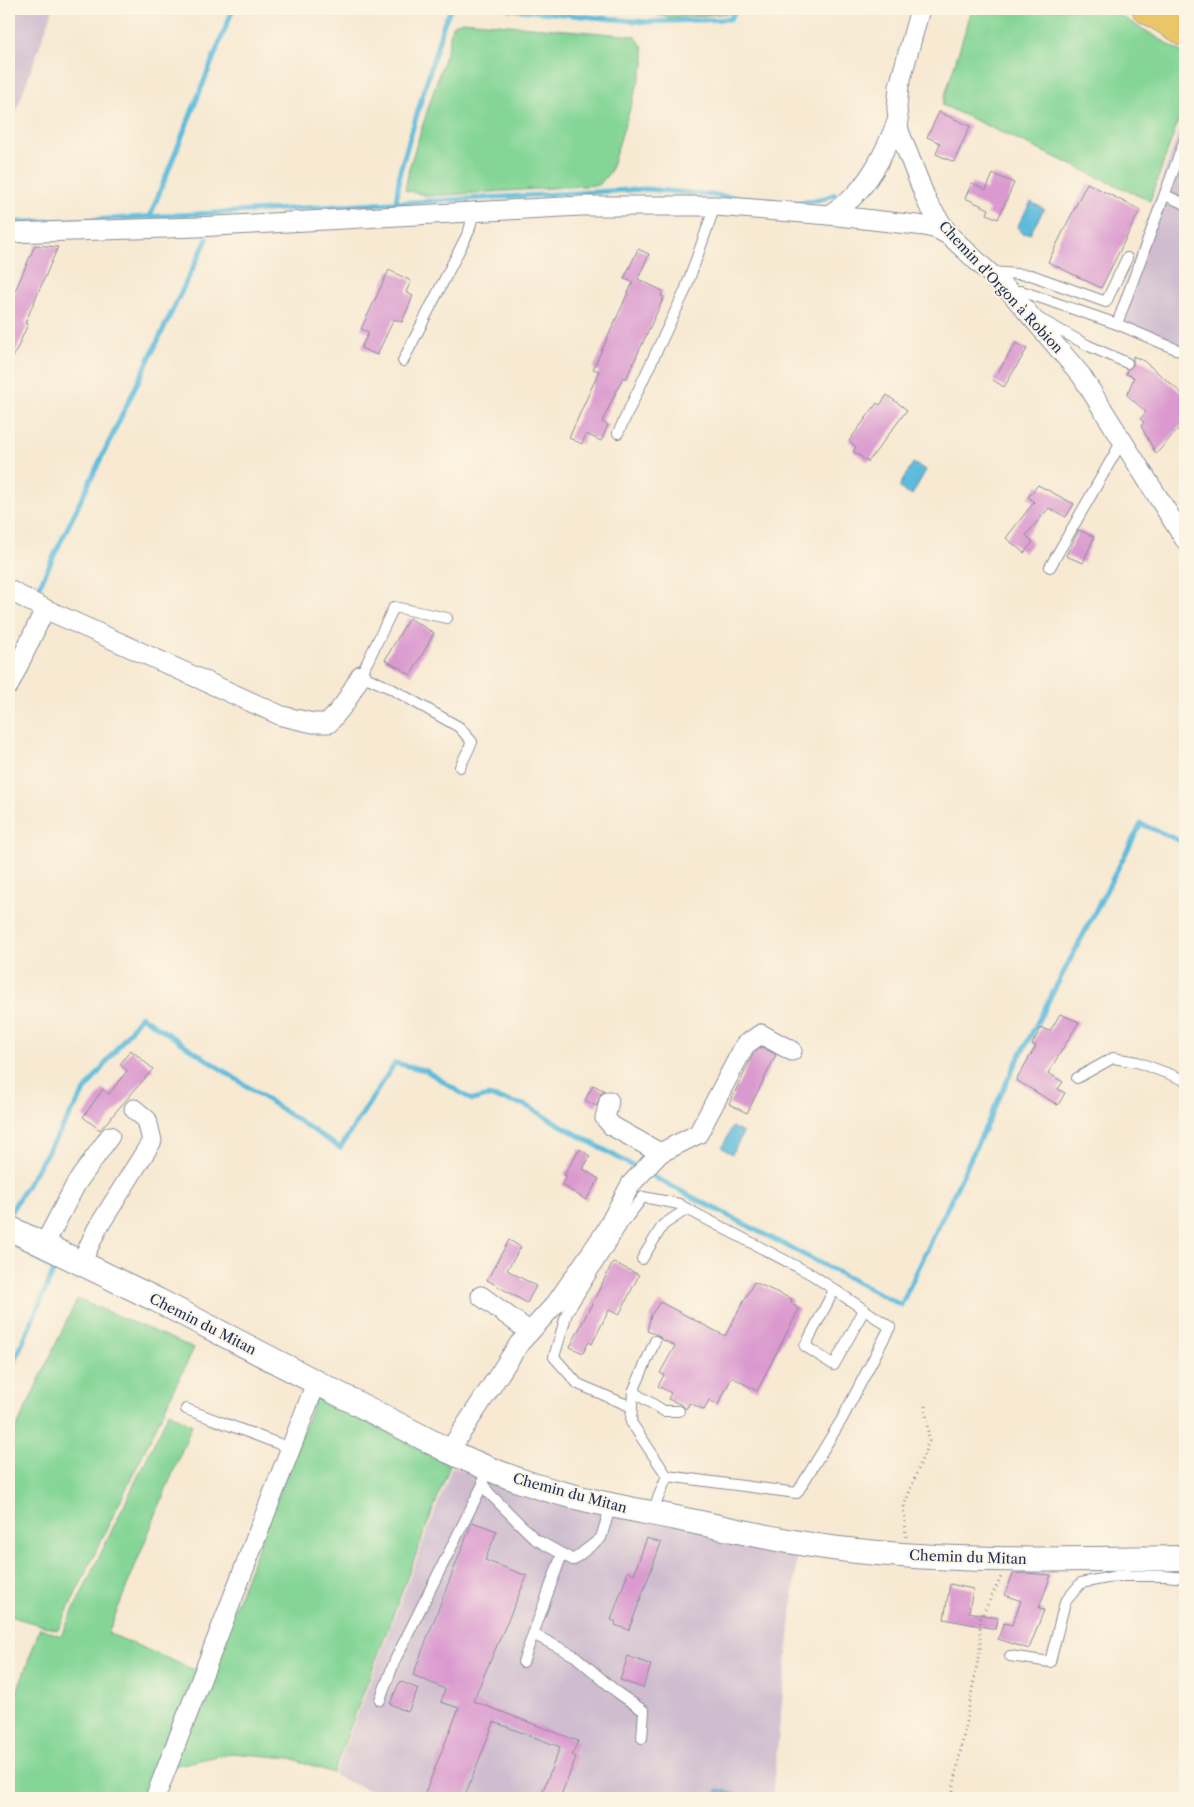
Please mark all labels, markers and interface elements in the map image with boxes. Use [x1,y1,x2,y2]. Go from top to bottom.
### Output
street label: Chemin d'Orgon à Robion [935,217,1067,357]
street label: Chemin du Mitan [147,1289,260,1359]
street label: Chemin du Mitan [511,1469,629,1517]
street label: Chemin du Mitan [909,1546,1027,1568]

